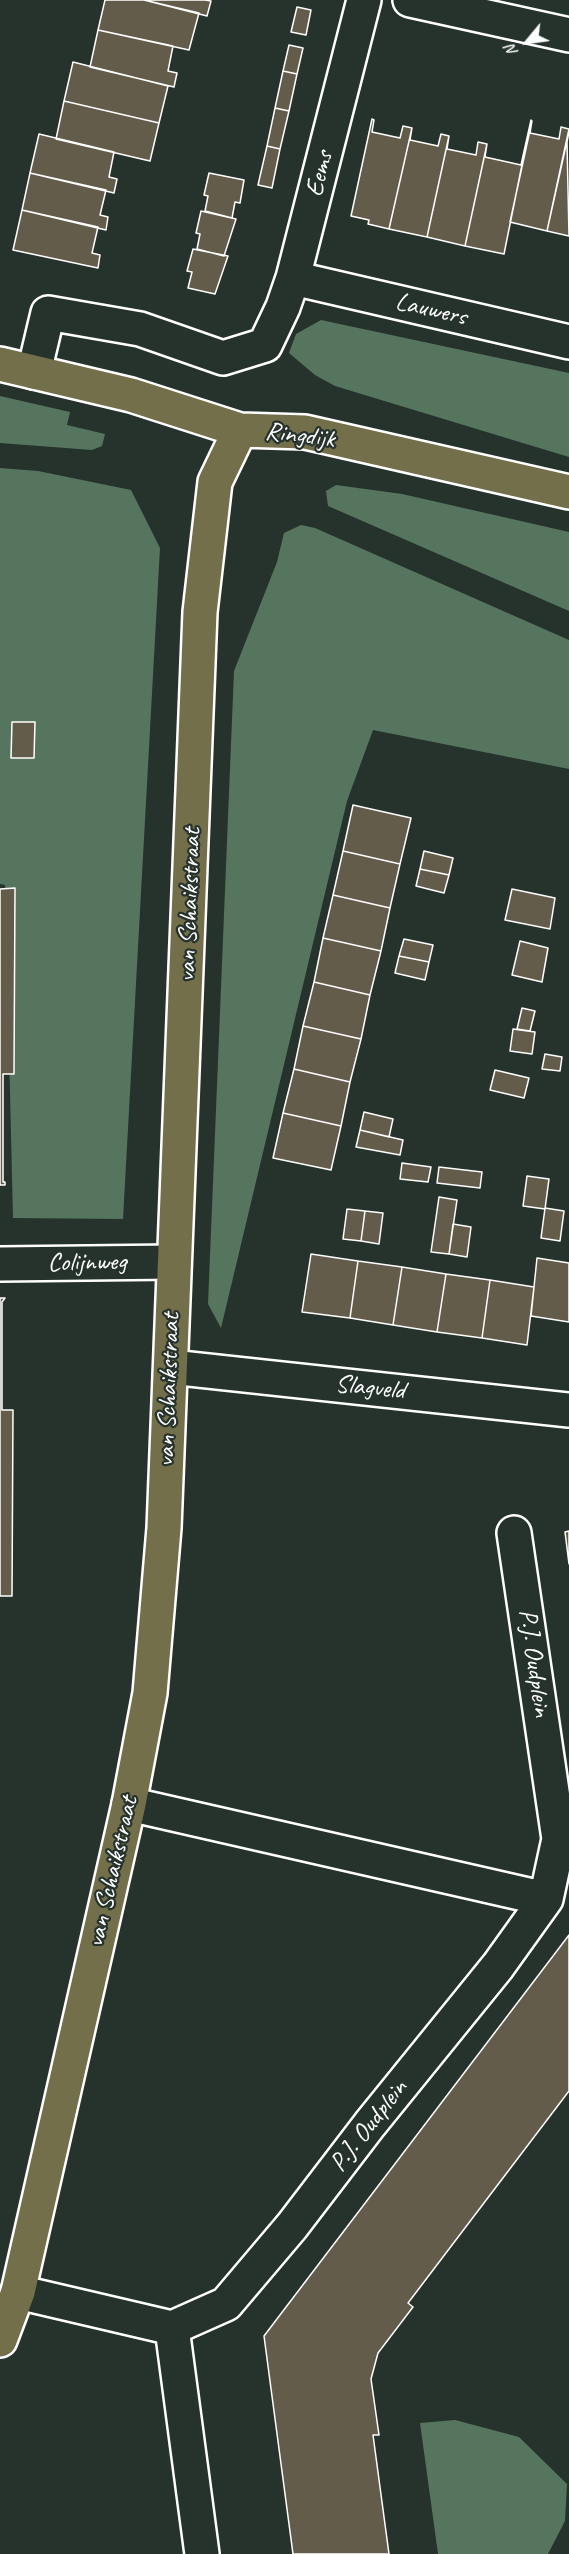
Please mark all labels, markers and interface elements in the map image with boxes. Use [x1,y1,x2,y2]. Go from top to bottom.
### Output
north arrow [497,12,557,72]
text: N [500,42,522,60]
street label: Eems [299,148,341,200]
street label: Lauwers [392,287,470,333]
street label: Ringdijk [264,416,336,456]
street label: van Schaikstraat [172,827,208,983]
street label: Colijnweg [47,1247,127,1279]
street label: van Schaikstraat [151,1312,187,1468]
street label: Slagveld [334,1369,406,1407]
street label: P.J. Oudplein [511,1607,557,1719]
street label: van Schaikstraat [80,1793,146,1951]
street label: P.J. Oudplein [323,2074,415,2178]

